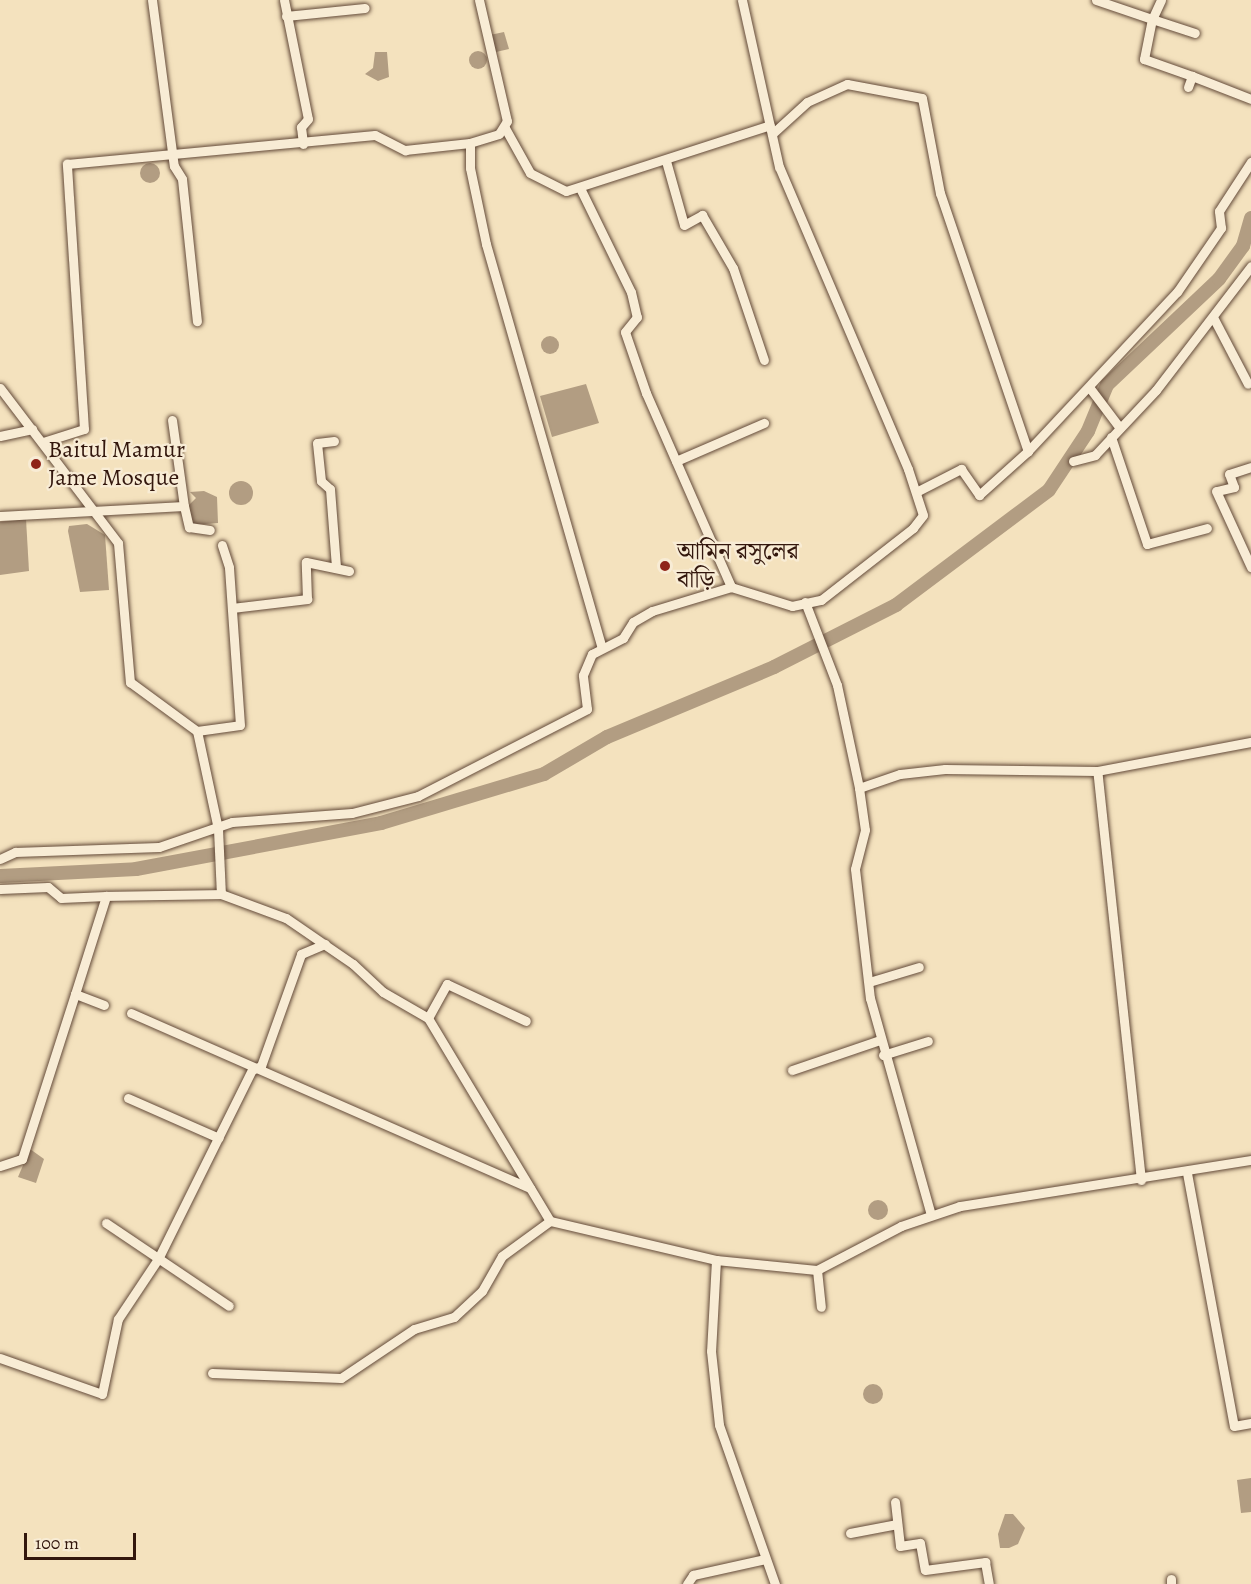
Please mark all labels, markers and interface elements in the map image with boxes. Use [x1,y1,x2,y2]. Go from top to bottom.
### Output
place label: Baitul Mamur Jame Mosque [48,436,185,492]
marker: Baitul Mamur Jame Mosque [29,457,43,471]
place label: আমিন রসুলের বাড়ি [677,538,799,594]
marker: আমিন রসুলের বাড়ি [658,559,672,573]
scale bar [27,1521,140,1559]
text: 100 m [35,1531,79,1555]

